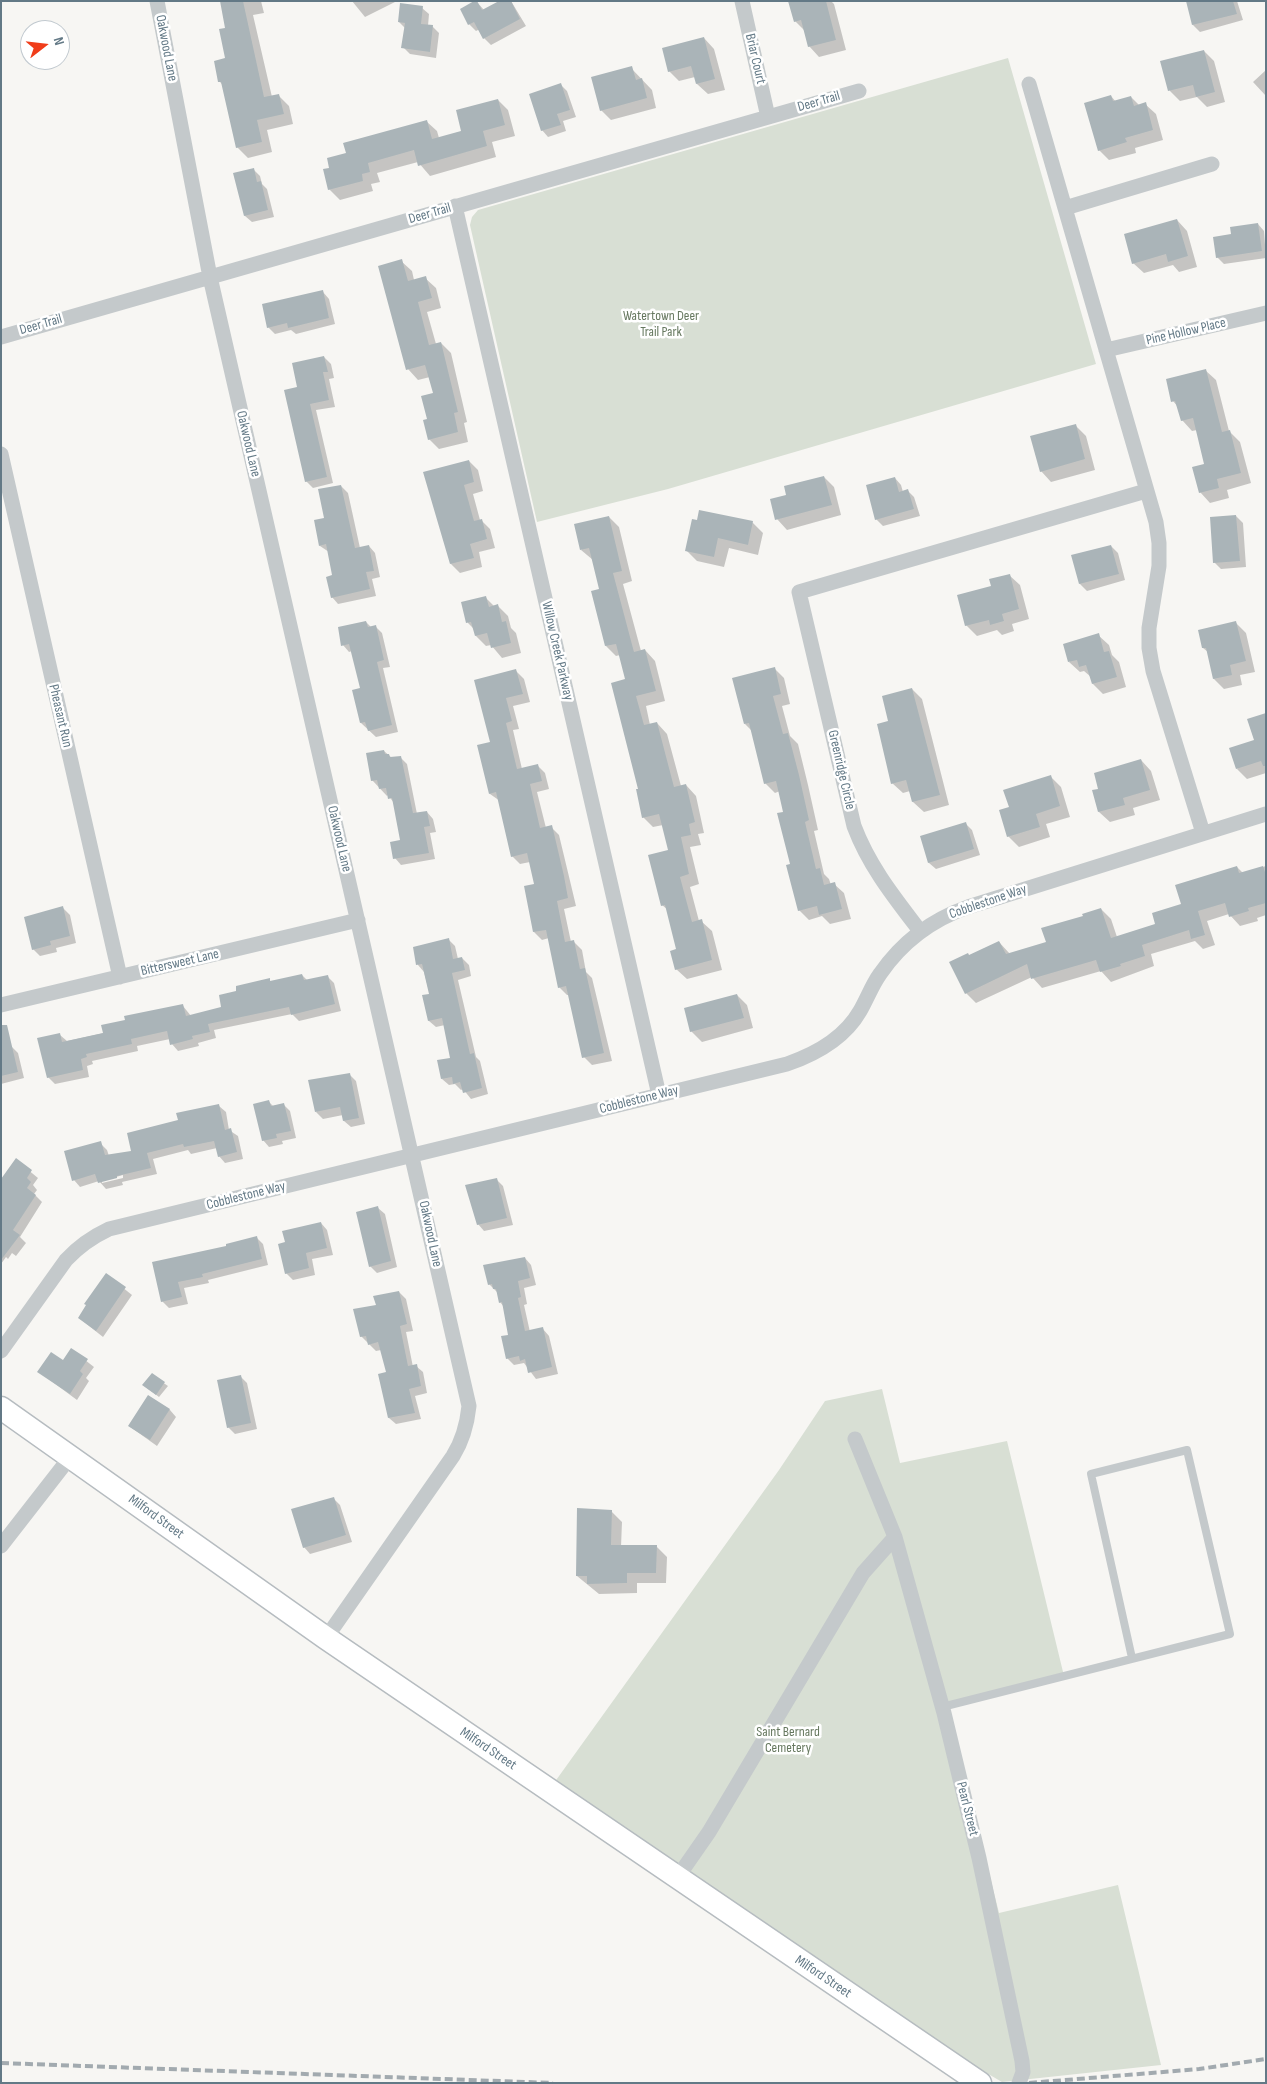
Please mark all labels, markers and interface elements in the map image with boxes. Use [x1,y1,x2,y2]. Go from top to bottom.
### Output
street label: Oakwood Lane [151,13,181,83]
north arrow [20,20,70,70]
street label: Briar Court [741,32,769,86]
text: N [50,35,68,47]
street label: Deer Trail [796,88,842,116]
street label: Deer Trail [407,200,453,228]
park label: Watertown Deer Trail Park [623,308,699,341]
street label: Deer Trail [18,311,64,339]
street label: Pine Hollow Place [1144,315,1228,349]
street label: Oakwood Lane [232,409,264,479]
street label: Willow Creek Parkway [537,600,577,702]
street label: Pheasant Run [45,683,75,749]
street label: Greenridge Circle [824,729,858,811]
street label: Oakwood Lane [323,804,355,874]
street label: Cobblestone Way [947,881,1029,923]
street label: Bittersweet Lane [139,946,221,980]
street label: Cobblestone Way [598,1082,680,1118]
street label: Cobblestone Way [205,1178,287,1214]
street label: Oakwood Lane [415,1199,445,1269]
street label: Milford Street [125,1491,187,1543]
street label: Milford Street [457,1724,519,1774]
park label: Saint Bernard Cemetery [756,1724,820,1756]
street label: Pearl Street [952,1780,982,1838]
street label: Milford Street [792,1952,854,2002]

